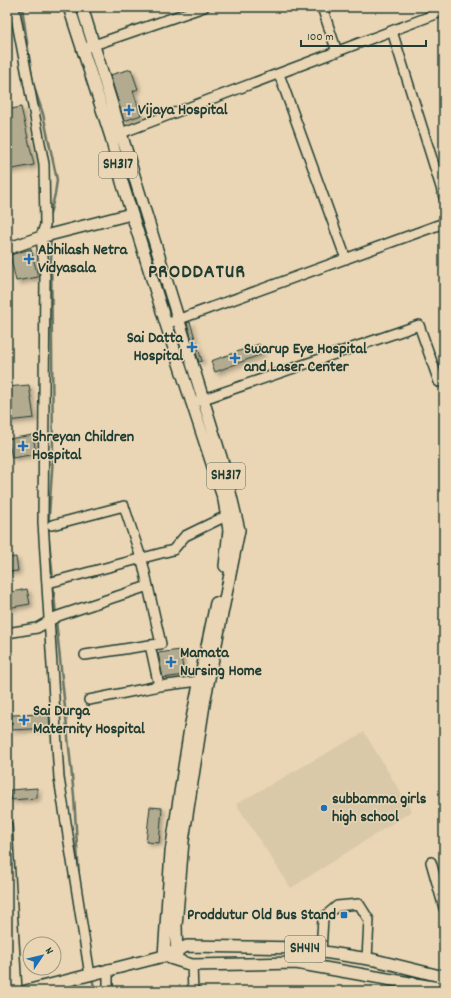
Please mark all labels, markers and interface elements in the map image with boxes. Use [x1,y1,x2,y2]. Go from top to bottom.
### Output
scale bar [301,22,426,48]
text: 100 m [307,29,334,46]
place label: Vijaya Hospital [138,99,228,122]
marker: Vijaya Hospital [123,104,135,116]
road number: SH317 [99,152,137,178]
place label: Abhilash Netra Vidyasala [38,239,129,280]
marker: Abhilash Netra Vidyasala [23,253,35,265]
district label: PRODDATUR [148,259,246,287]
place label: Sai Datta Hospital [127,327,184,368]
place label: Swarup Eye Hospital and Laser Center [244,338,367,379]
marker: Sai Datta Hospital [186,341,198,353]
marker: Swarup Eye Hospital and Laser Center [229,352,241,364]
place label: Shreyan Children Hospital [32,426,134,467]
marker: Shreyan Children Hospital [17,440,29,452]
road number: SH317 [207,463,245,489]
place label: Mamata Nursing Home [180,642,262,683]
marker: Mamata Nursing Home [165,656,177,668]
place label: Sai Durga Maternity Hospital [33,700,145,741]
marker: Sai Durga Maternity Hospital [18,714,30,726]
place label: subbamma girls high school [332,788,427,829]
marker: subbamma girls high school [319,803,329,813]
place label: Proddutur Old Bus Stand [187,904,336,927]
marker: Proddutur Old Bus Stand [339,910,349,920]
north arrow [22,936,62,976]
road number: SH414 [285,936,325,962]
text: N [40,945,57,959]

